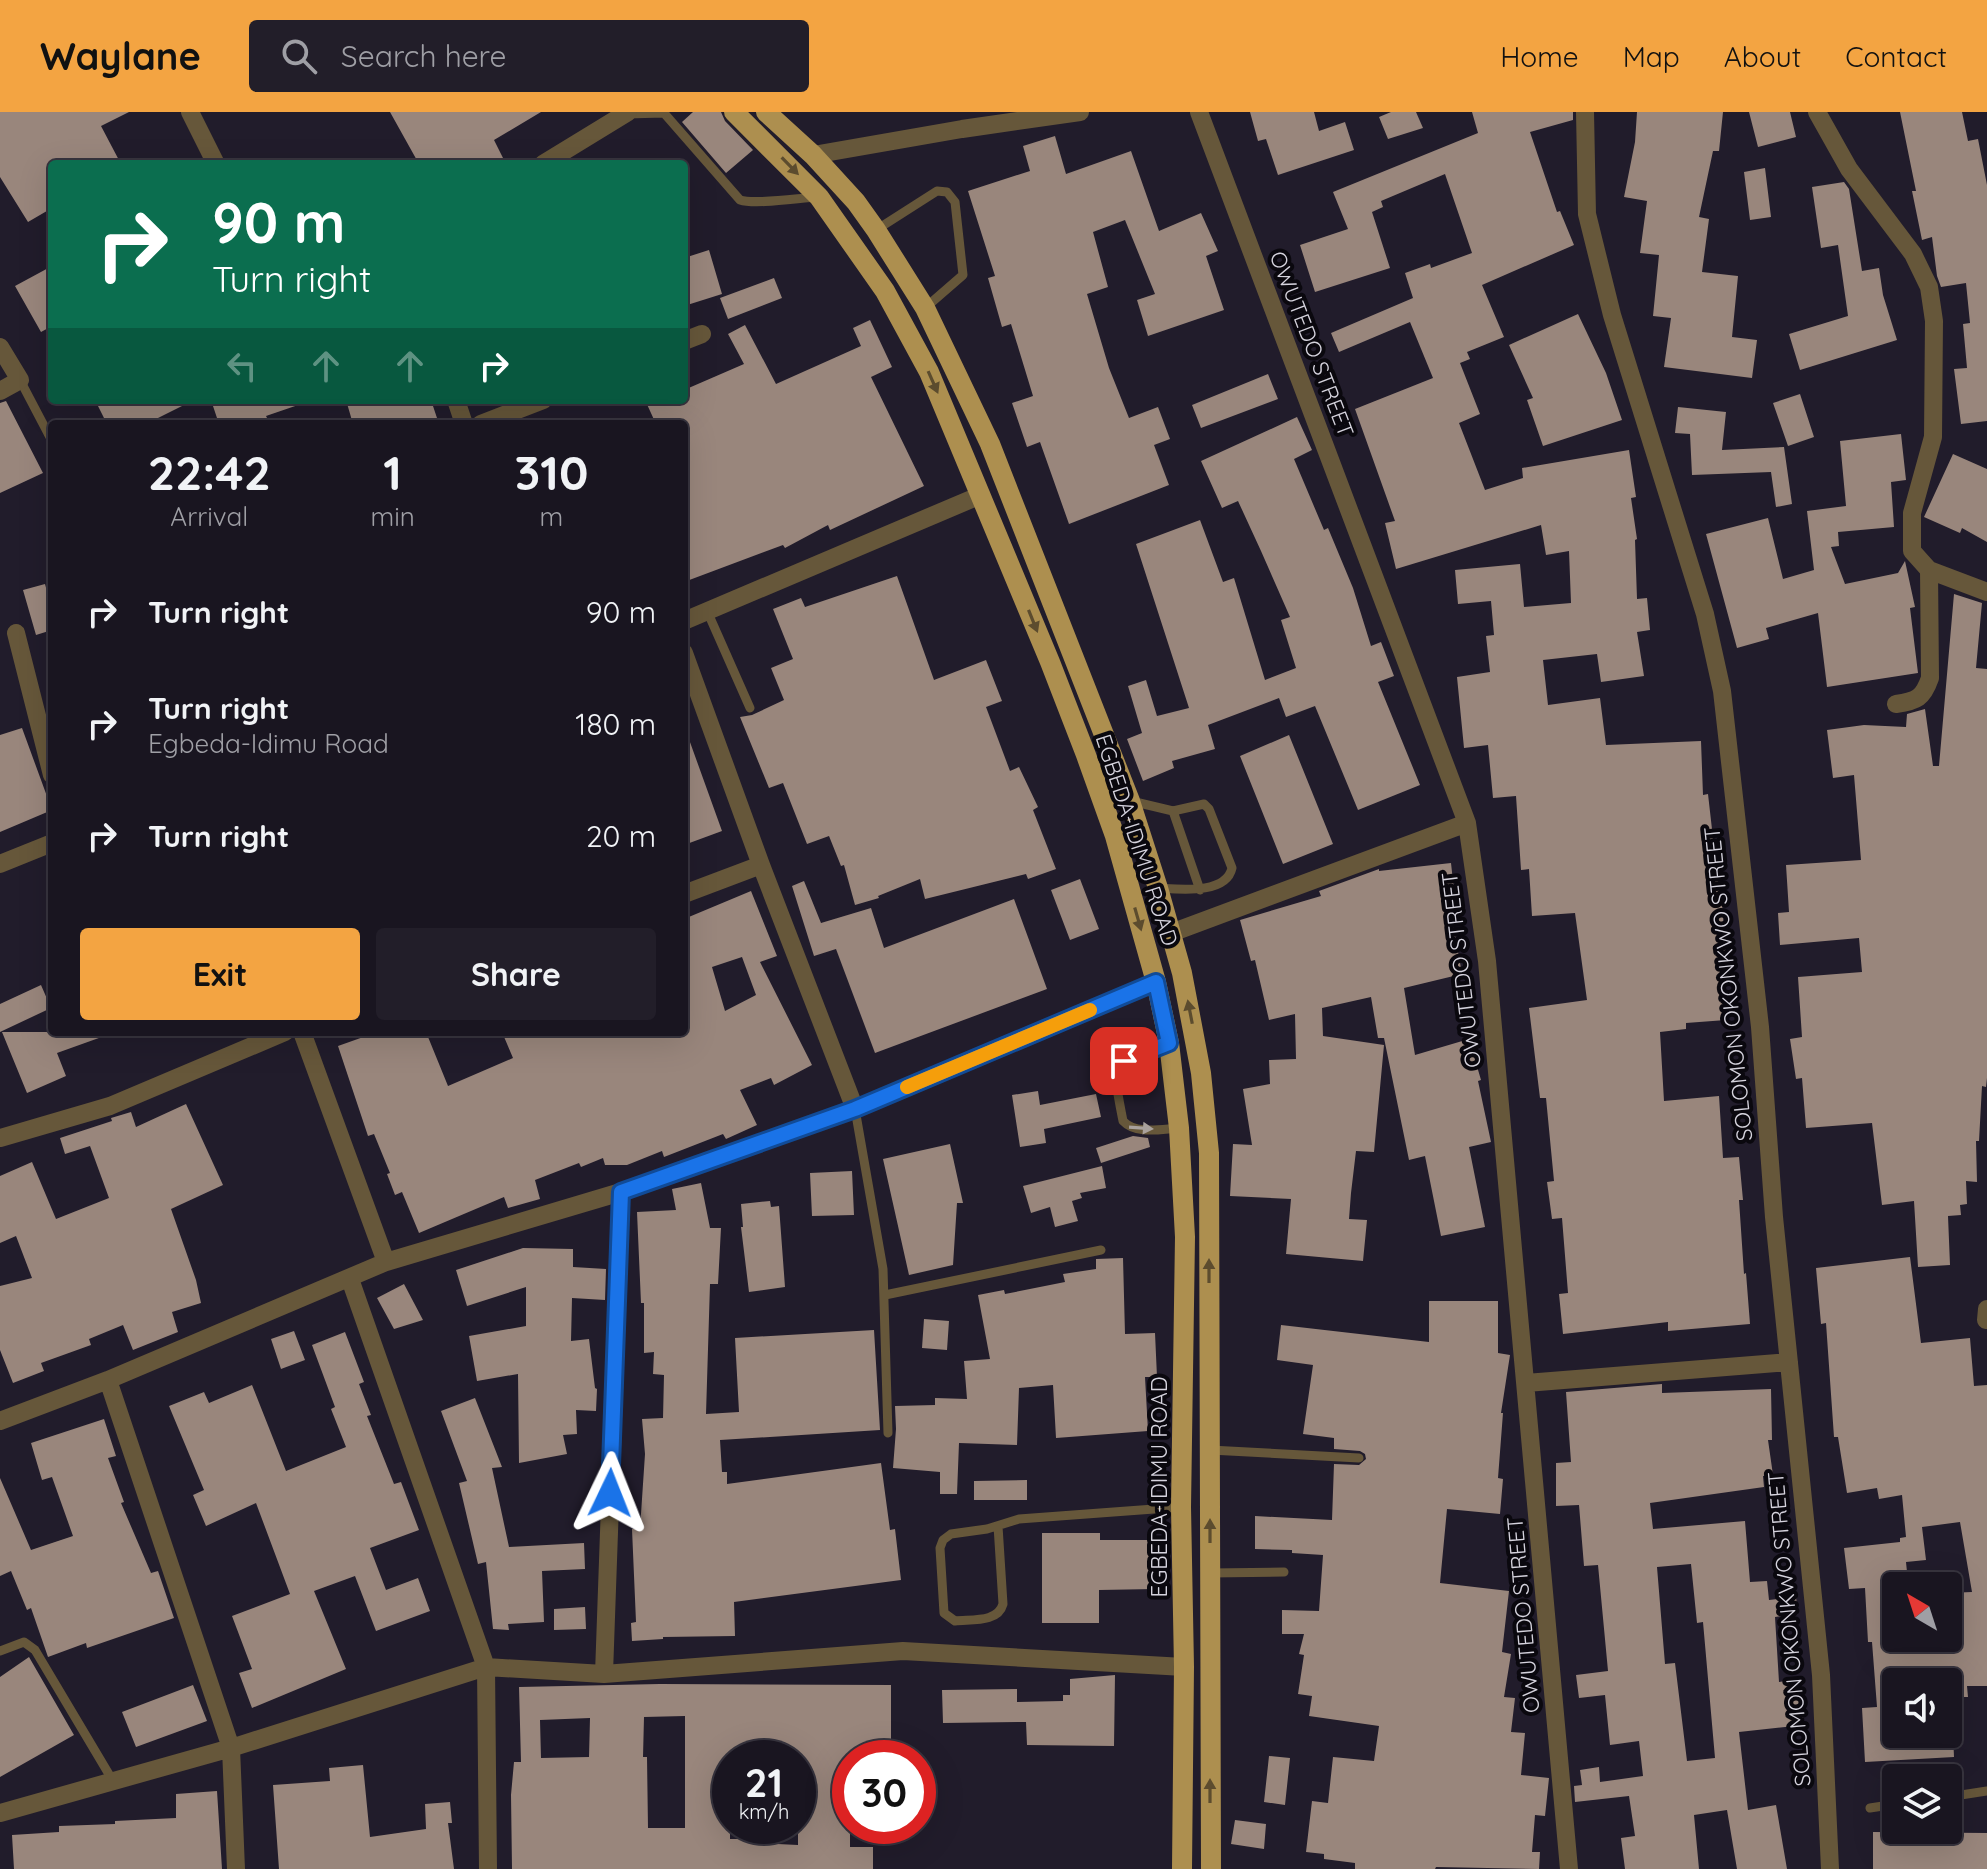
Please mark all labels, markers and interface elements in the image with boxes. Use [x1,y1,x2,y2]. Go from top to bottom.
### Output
search box [249,20,809,92]
text: Waylane [40,32,201,80]
icon: search [277,34,321,78]
text: Search here [341,37,506,75]
text: Home [1500,39,1579,74]
text: Map [1623,39,1680,74]
text: About [1724,39,1801,74]
text: Contact [1845,39,1947,74]
one-way arrow [780,156,799,175]
text: 90 m [212,187,346,257]
icon: right [80,192,184,296]
street label: OWUTEDO STREET [1264,247,1360,441]
text: Turn right [212,256,371,301]
icon: left [220,344,264,388]
icon: ahead [304,344,348,388]
icon: ahead [388,344,432,388]
icon: right [472,344,516,388]
one-way arrow [926,370,939,393]
text: 22:42 [148,442,271,502]
text: 1 [383,442,402,502]
text: 310 [514,442,588,502]
text: Arrival [170,500,248,533]
text: min [371,500,415,533]
text: m [540,500,563,533]
icon: right [80,590,124,634]
text: Turn right [148,593,289,631]
text: 90 m [586,593,656,631]
one-way arrow [1027,609,1040,633]
text: Turn right [148,689,289,727]
icon: right [80,702,124,746]
text: 180 m [575,705,656,743]
text: Egbeda-Idimu Road [148,727,389,760]
street label: EGBEDA-IDIMU ROAD [1090,731,1184,949]
icon: right [80,814,124,858]
text: Turn right [148,817,289,855]
text: 20 m [586,817,656,855]
street label: SOLOMON OKONKWO STREET [1698,825,1758,1143]
street label: OWUTEDO STREET [1435,871,1487,1069]
one-way arrow [1133,907,1145,932]
button: Exit [80,928,360,1020]
button: Share [376,928,656,1020]
one-way arrow [1183,1000,1195,1025]
pin [1090,1027,1158,1095]
icon: arrive [1102,1039,1146,1083]
one-way arrow [1129,1122,1154,1135]
one-way arrow [1203,1258,1215,1283]
street label: EGBEDA-IDIMU ROAD [1145,1376,1173,1598]
position arrow [568,1451,652,1535]
street label: SOLOMON OKONKWO STREET [1761,1470,1817,1788]
street label: OWUTEDO STREET [1500,1516,1546,1714]
one-way arrow [1204,1518,1216,1543]
north arrow [1882,1572,1962,1652]
map controls [1882,1572,1962,1844]
button: sound [1882,1668,1962,1748]
speed limit sign: 30 [832,1740,936,1844]
text: 21 [745,1757,783,1807]
button: layers [1882,1764,1962,1844]
one-way arrow [1204,1778,1216,1803]
text: km/h [739,1799,789,1824]

